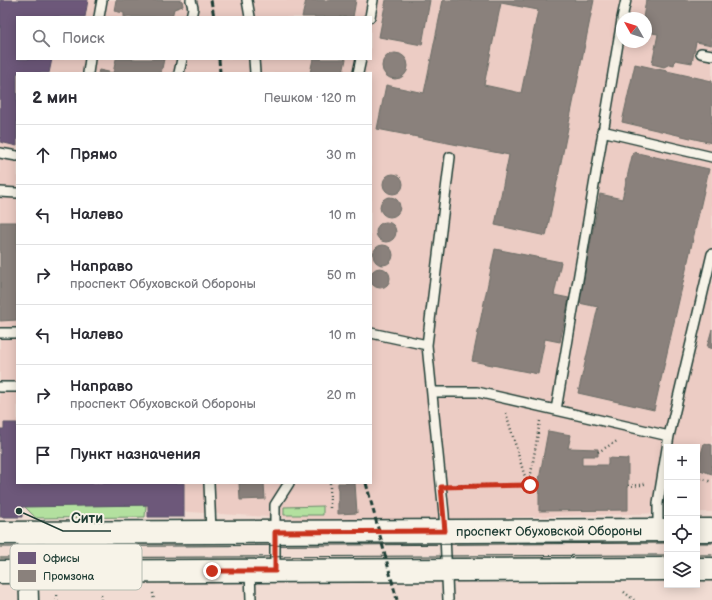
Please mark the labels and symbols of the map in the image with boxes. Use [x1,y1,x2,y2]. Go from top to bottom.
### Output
north arrow [616,12,652,48]
route start [521,476,539,494]
callout: Сити [63,505,111,531]
text: Сити [71,510,103,527]
street label: проспект Обуховской Обороны [456,523,642,540]
legend [10,544,142,590]
text: Офисы [43,552,80,565]
route end [203,562,221,580]
text: Промзона [43,570,95,583]

